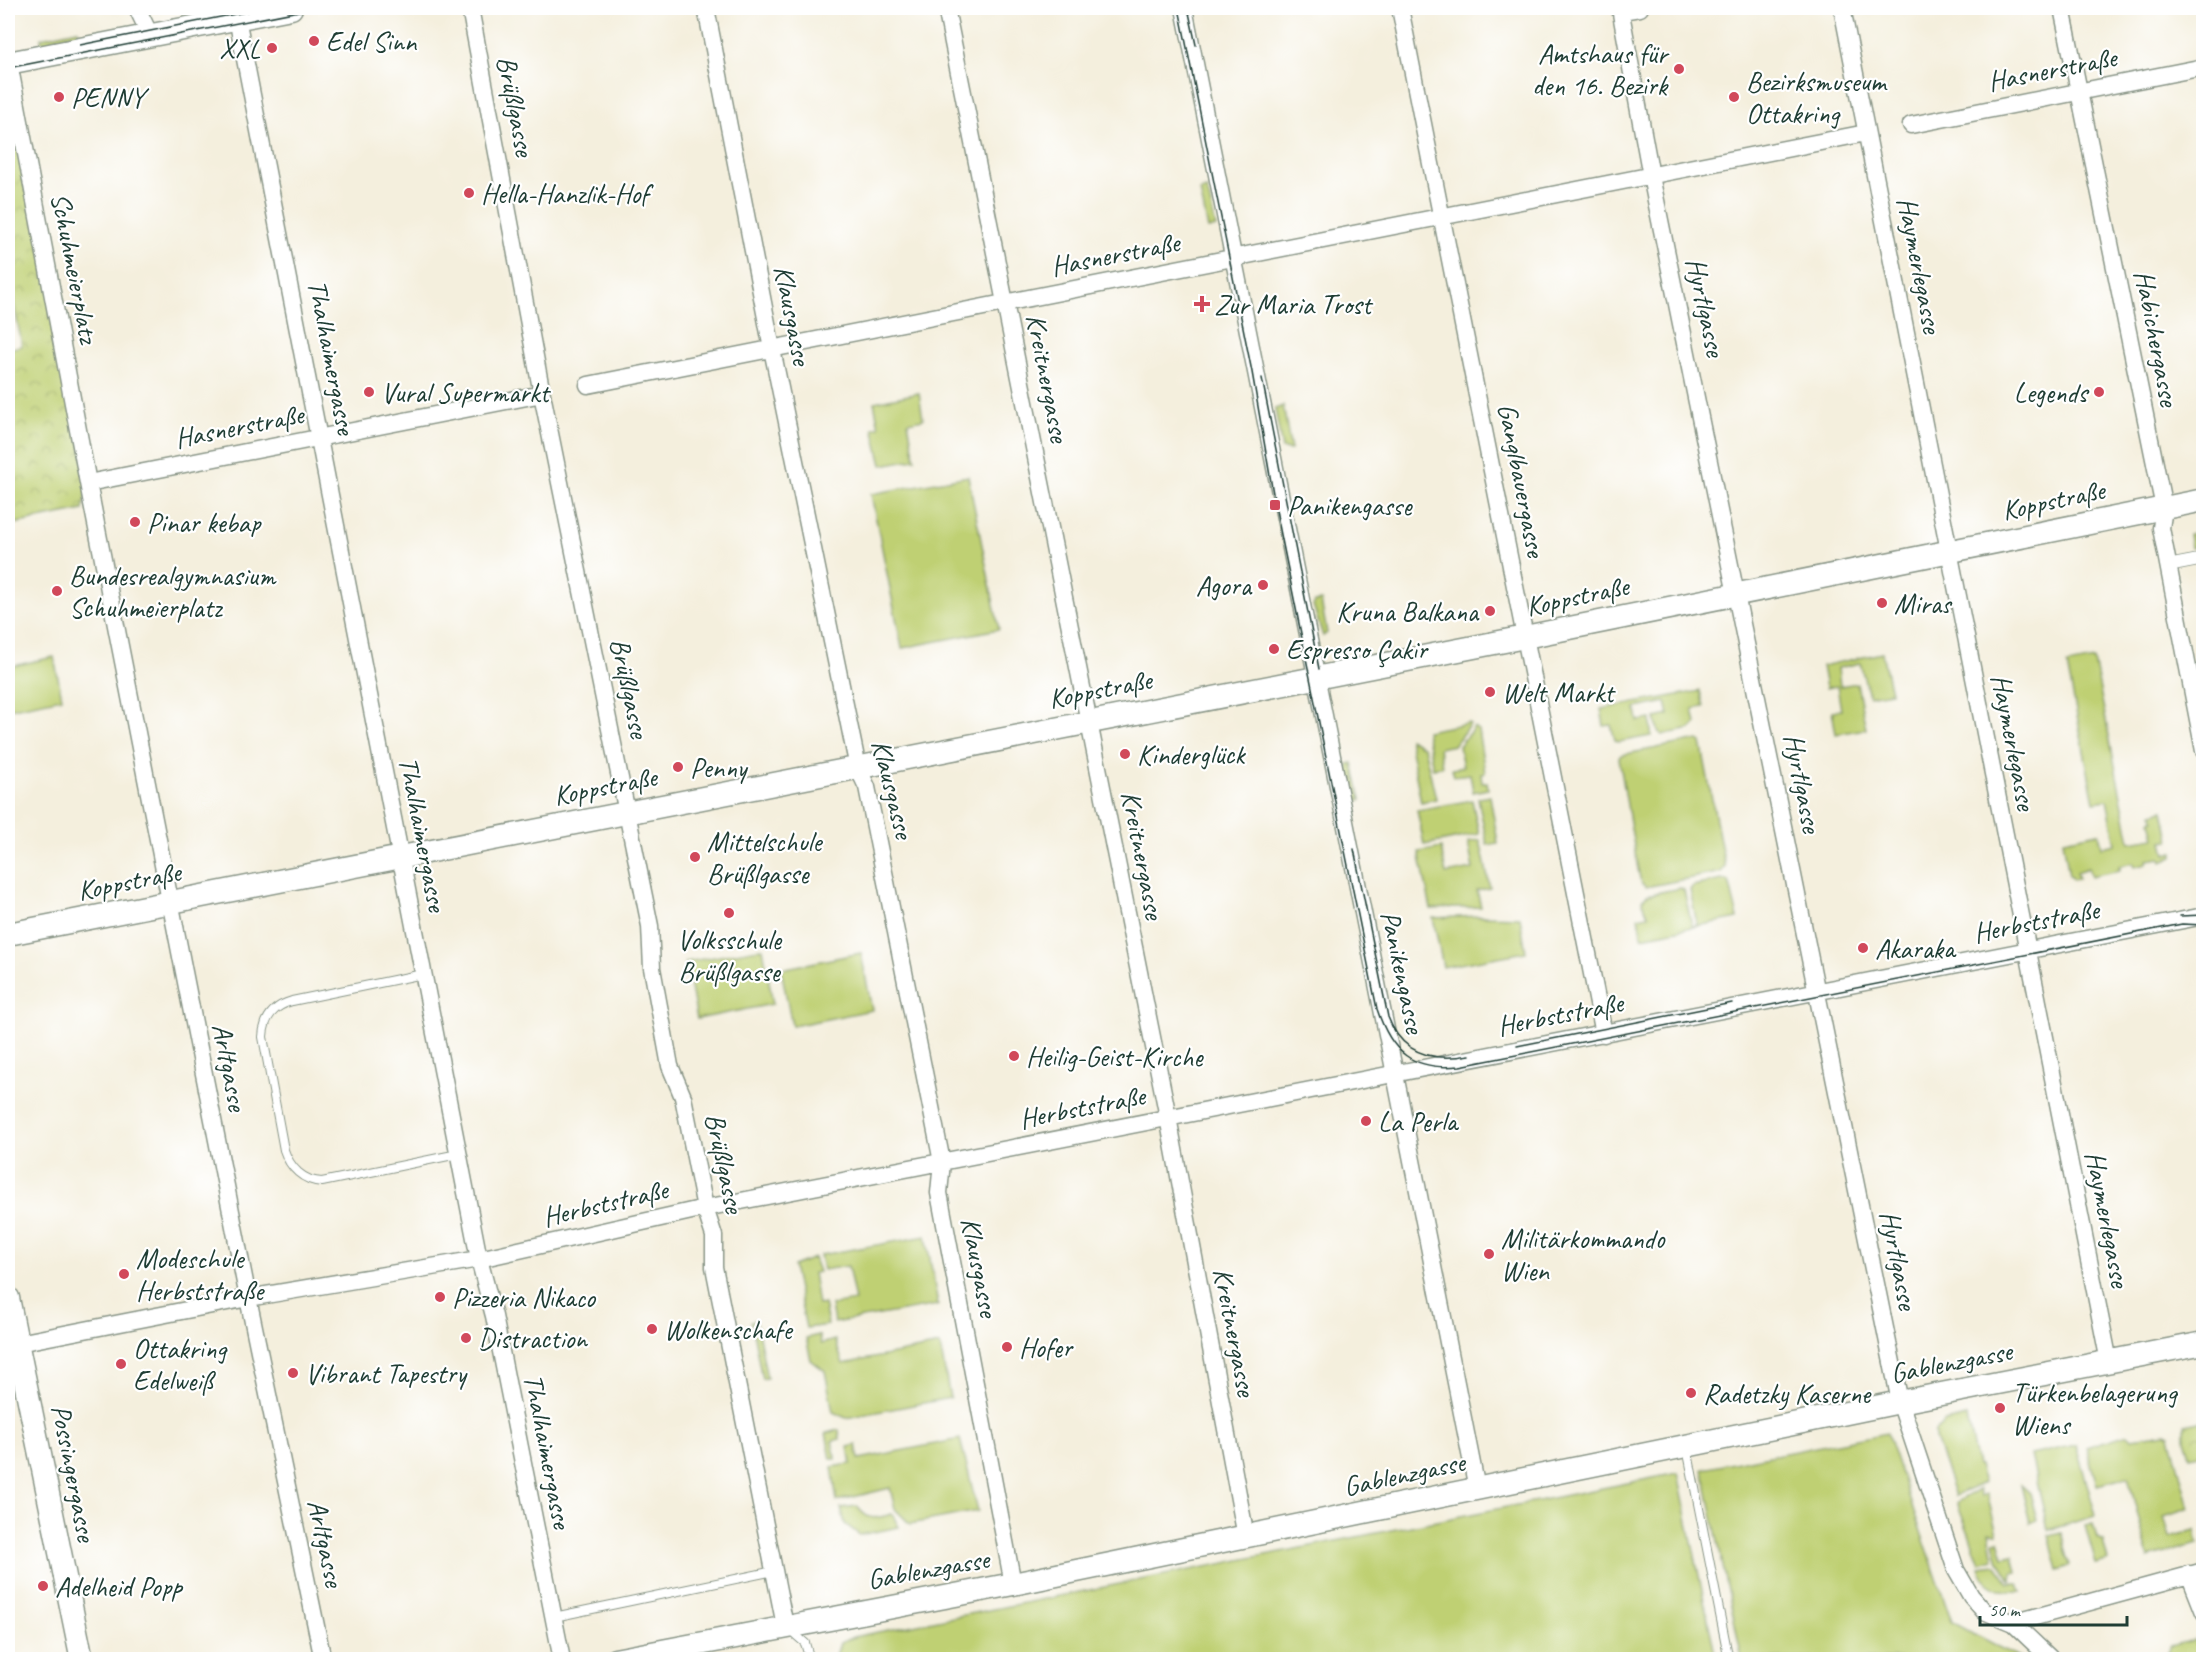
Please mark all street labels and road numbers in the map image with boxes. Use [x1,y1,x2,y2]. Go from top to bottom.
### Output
street label: Hasnerstraße [1985,39,2121,99]
street label: Brüßlgasse [489,53,543,161]
street label: Schuhmeierplatz [43,190,107,348]
street label: Haymerlegasse [1890,194,1951,338]
street label: Hasnerstraße [1048,224,1184,284]
street label: Hyrtlgasse [1678,254,1734,361]
street label: Klausgasse [766,262,820,370]
street label: Habichergasse [2127,267,2188,411]
street label: Thalhaimergasse [300,277,364,439]
street label: Kreitnergasse [1018,311,1078,447]
street label: Hasnerstraße [172,396,308,456]
street label: Ganglbauergasse [1490,400,1554,561]
street label: Koppstraße [1999,472,2109,528]
street label: Koppstraße [1523,568,1633,624]
street label: Brüßlgasse [602,635,658,743]
street label: Koppstraße [1046,662,1156,716]
street label: Haymerlegasse [1984,671,2045,815]
street label: Hyrtlgasse [1776,731,1830,837]
street label: Klausgasse [864,736,923,844]
street label: Thalhaimergasse [391,754,455,916]
street label: Koppstraße [551,759,661,813]
street label: Kreitnergasse [1113,788,1173,924]
street label: Koppstraße [75,854,185,908]
street label: Herbststraße [1970,891,2104,950]
street label: Panikengasse [1373,908,1433,1038]
street label: Herbststraße [1494,984,1628,1043]
street label: Arltgasse [204,1020,256,1116]
street label: Herbststraße [1016,1077,1150,1136]
street label: Brüßlgasse [697,1110,753,1218]
street label: Haymerlegasse [2078,1148,2139,1292]
street label: Herbststraße [539,1171,673,1234]
street label: Hyrtlgasse [1872,1208,1926,1314]
street label: Klausgasse [953,1214,1007,1322]
street label: Kreitnergasse [1205,1265,1265,1401]
street label: Gablenzgasse [1887,1333,2017,1391]
street label: Thalhaimergasse [516,1371,580,1533]
street label: Possingergasse [44,1402,105,1546]
street label: Gablenzgasse [1340,1444,1470,1504]
street label: Arltgasse [300,1496,353,1592]
street label: Gablenzgasse [864,1541,993,1597]

